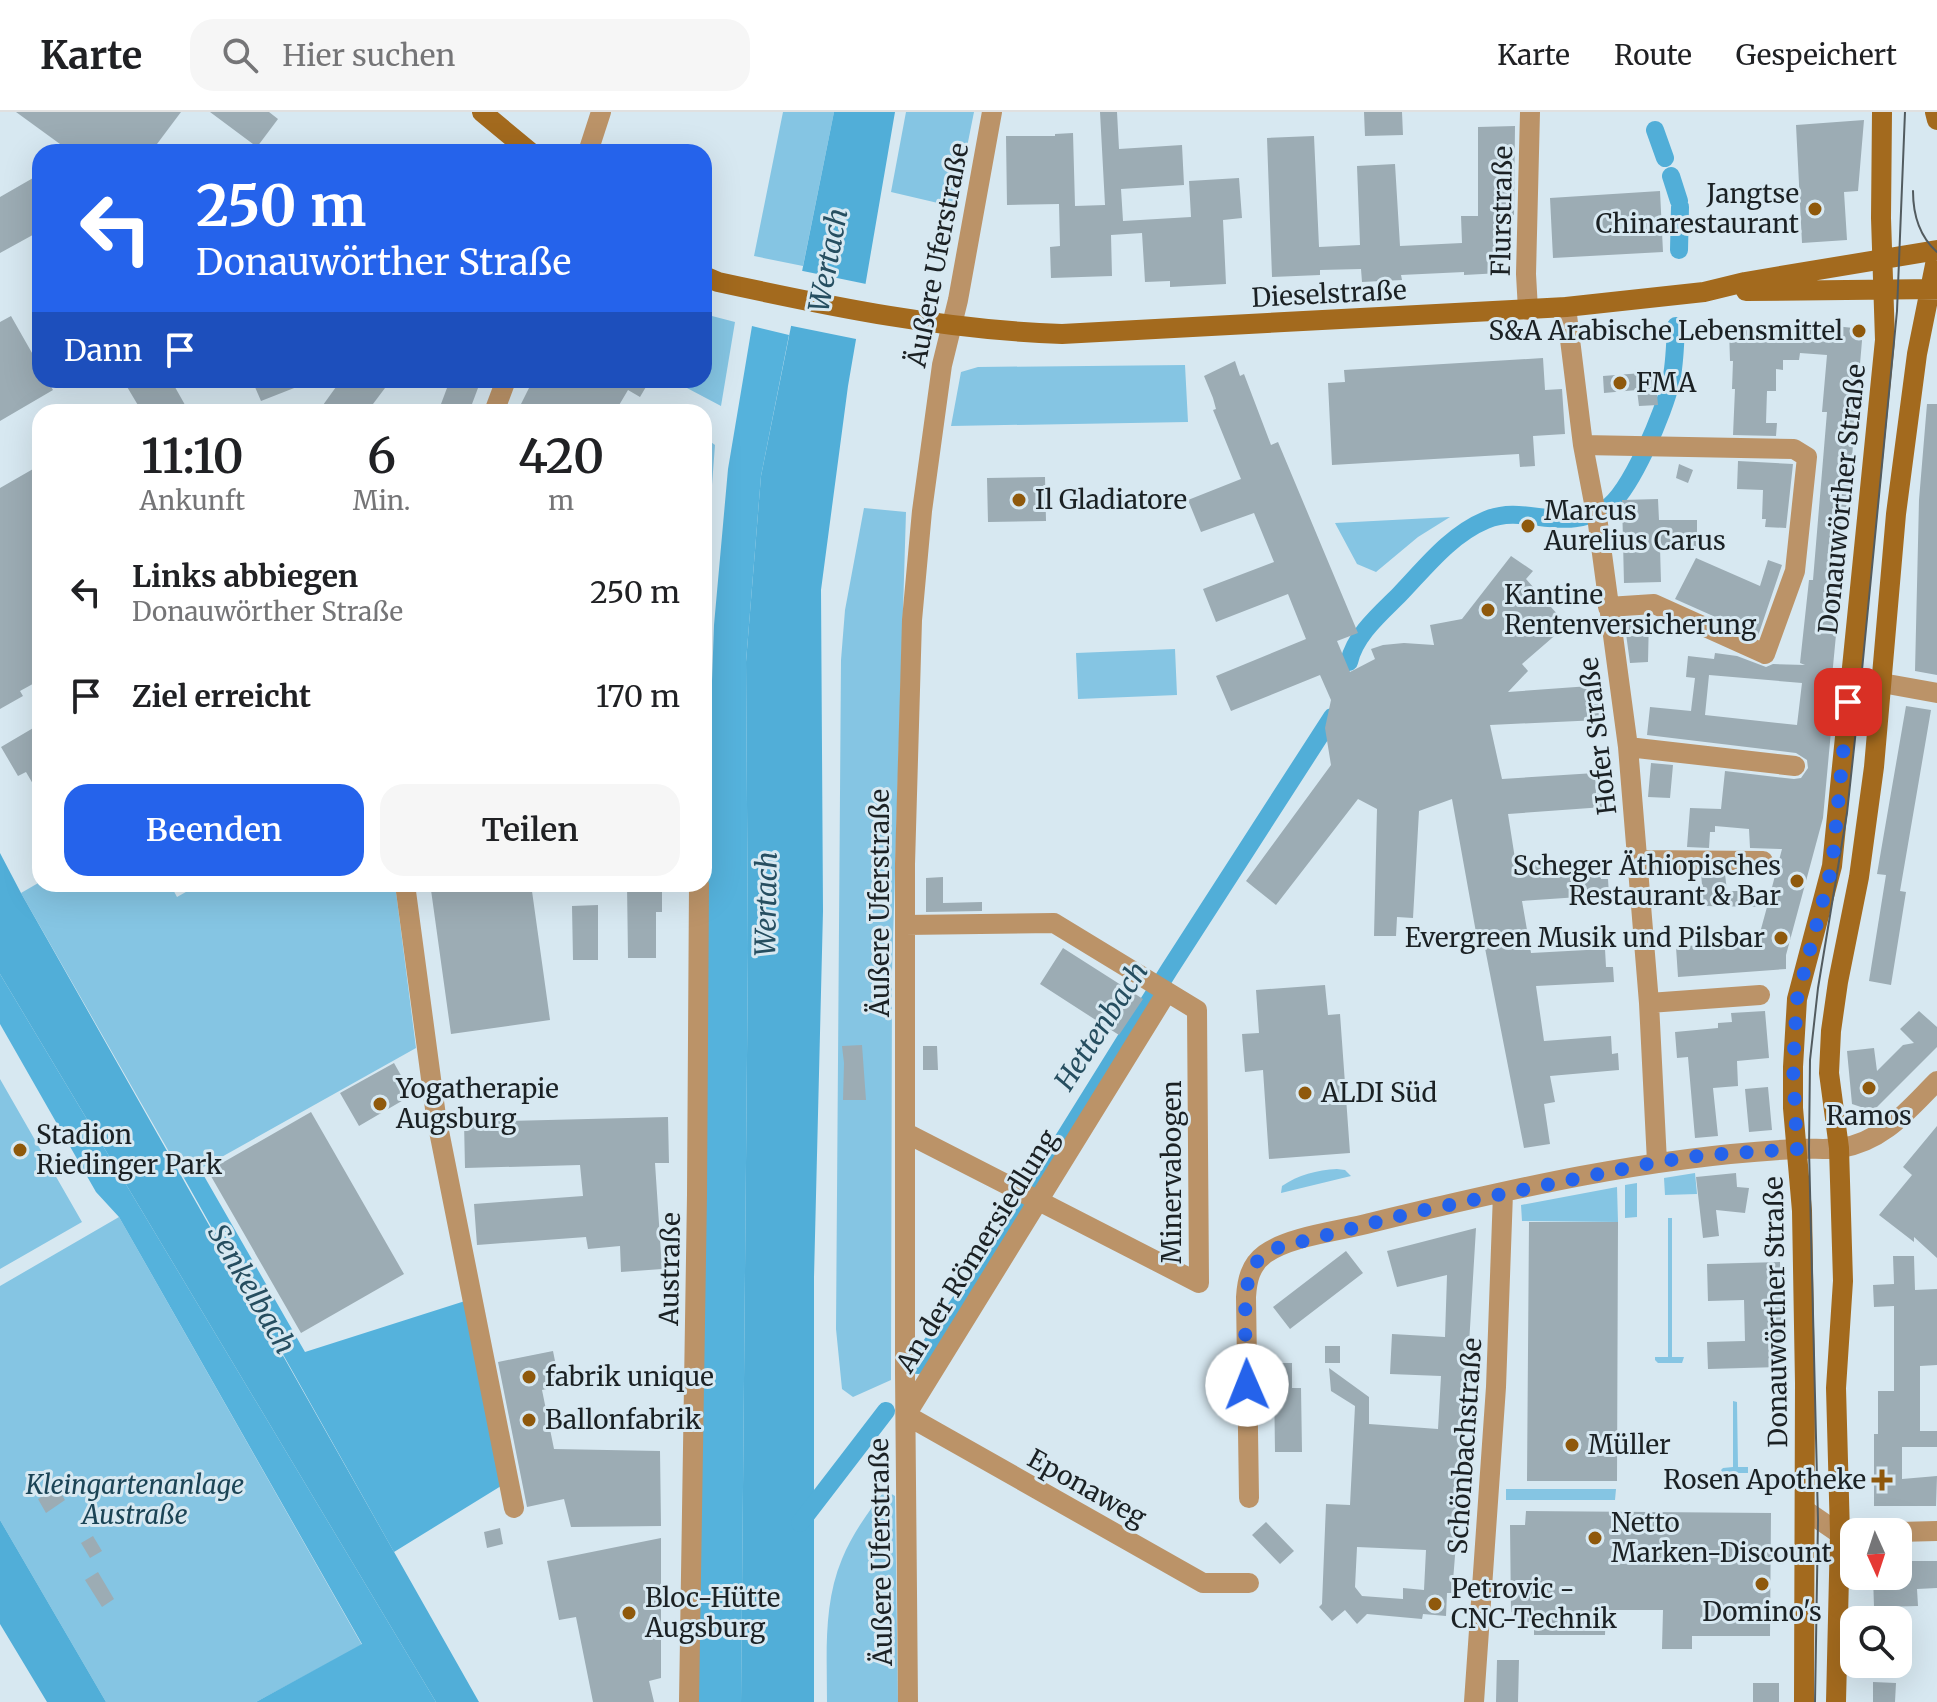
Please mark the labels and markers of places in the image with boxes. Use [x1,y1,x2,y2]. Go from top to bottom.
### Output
place label: Jangtse Chinarestaurant [1595,177,1799,240]
marker: Jangtse Chinarestaurant [1806,200,1824,218]
place label: S&A Arabische Lebensmittel [1489,314,1843,347]
marker: S&A Arabische Lebensmittel [1850,322,1868,340]
place label: FMA [1636,366,1697,399]
marker: FMA [1611,374,1629,392]
place label: Il Gladiatore [1035,483,1187,516]
marker: Il Gladiatore [1010,491,1028,509]
place label: Marcus Aurelius Carus [1543,494,1726,557]
marker: Marcus Aurelius Carus [1519,517,1537,535]
place label: Kantine Rentenversicherung [1504,578,1757,641]
marker: Kantine Rentenversicherung [1479,601,1497,619]
pin [1814,668,1882,736]
place label: Scheger Äthiopisches Restaurant & Bar [1513,849,1781,912]
marker: Scheger Äthiopisches Restaurant & Bar [1788,872,1806,890]
place label: Evergreen Musik und Pilsbar [1405,921,1765,954]
marker: Evergreen Musik und Pilsbar [1772,929,1790,947]
place label: Yogatherapie Augsburg [395,1072,559,1135]
place label: ALDI Süd [1320,1076,1437,1109]
marker: Ramos [1860,1079,1878,1097]
marker: ALDI Süd [1296,1084,1314,1102]
marker: Yogatherapie Augsburg [371,1095,389,1113]
place label: Ramos [1826,1099,1912,1132]
place label: Stadion Riedinger Park [36,1118,223,1181]
marker: Stadion Riedinger Park [11,1141,29,1159]
place label: fabrik unique [545,1360,714,1393]
marker: fabrik unique [520,1368,538,1386]
place label: Ballonfabrik [545,1403,702,1436]
marker: Ballonfabrik [520,1411,538,1429]
place label: Müller [1588,1428,1671,1461]
marker: Müller [1563,1436,1581,1454]
place label: Rosen Apotheke [1663,1463,1866,1496]
marker: Rosen Apotheke [1873,1471,1891,1489]
place label: Netto Marken-Discount [1611,1506,1832,1569]
marker: Netto Marken-Discount [1586,1529,1604,1547]
place label: Petrovic - CNC-Technik [1451,1572,1617,1635]
marker: Domino's [1753,1575,1771,1593]
place label: Bloc-Hütte Augsburg [644,1581,780,1644]
marker: Petrovic - CNC-Technik [1426,1595,1444,1613]
place label: Domino's [1702,1595,1822,1628]
marker: Bloc-Hütte Augsburg [620,1604,638,1622]

